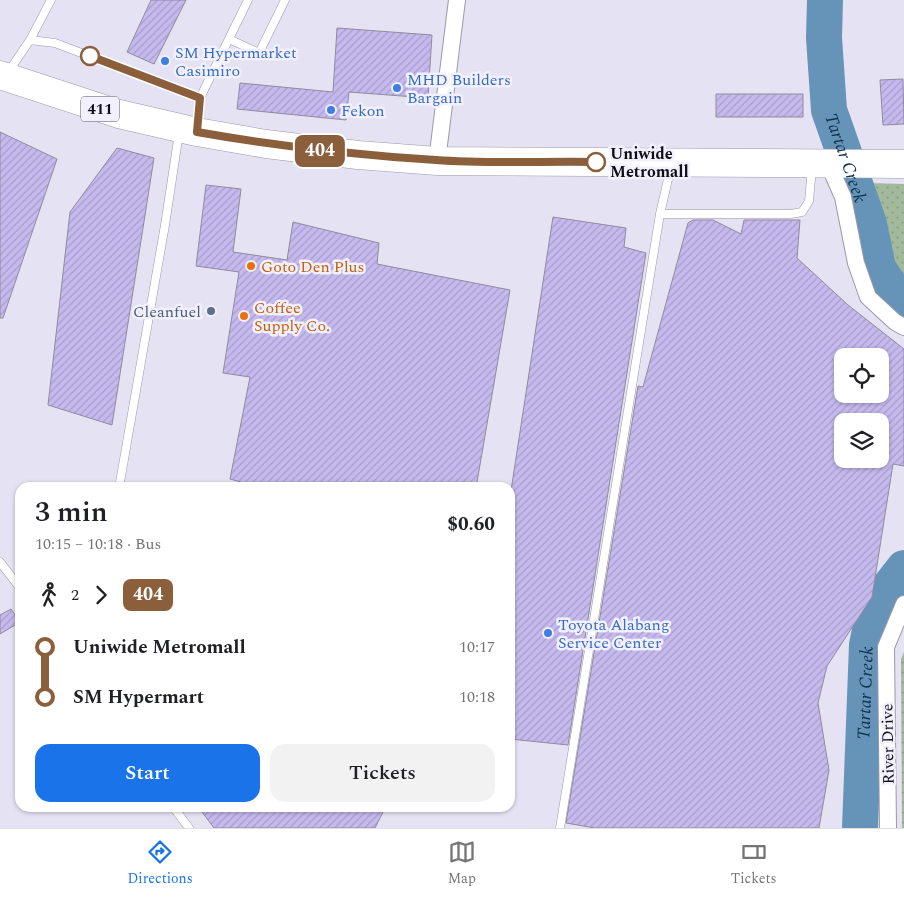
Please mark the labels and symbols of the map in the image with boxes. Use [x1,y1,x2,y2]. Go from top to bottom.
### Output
place label: SM Hypermarket Casimiro [175,41,297,83]
unlabelled marker [80,46,100,66]
marker: SM Hypermarket Casimiro [159,55,171,67]
place label: MHD Builders Bargain [407,68,511,110]
marker: MHD Builders Bargain [391,82,403,94]
road number: 411 [81,96,119,122]
place label: Fekon [341,99,385,123]
marker: Fekon [325,104,337,116]
water label: Tartar Creek [817,110,874,207]
line badge: 404 [291,135,349,167]
place label: Uniwide Metromall [610,142,689,184]
marker: Uniwide Metromall [586,152,606,172]
place label: Goto Den Plus [261,255,365,279]
marker: Goto Den Plus [245,260,257,272]
place label: Coffee Supply Co. [254,296,330,338]
place label: Cleanfuel [133,300,201,324]
marker: Cleanfuel [205,305,217,317]
marker: Coffee Supply Co. [238,310,250,322]
place label: Toyota Alabang Service Center [558,613,670,655]
marker: Toyota Alabang Service Center [542,627,554,639]
water label: Tartar Creek [850,645,881,740]
street label: River Drive [875,704,901,784]

